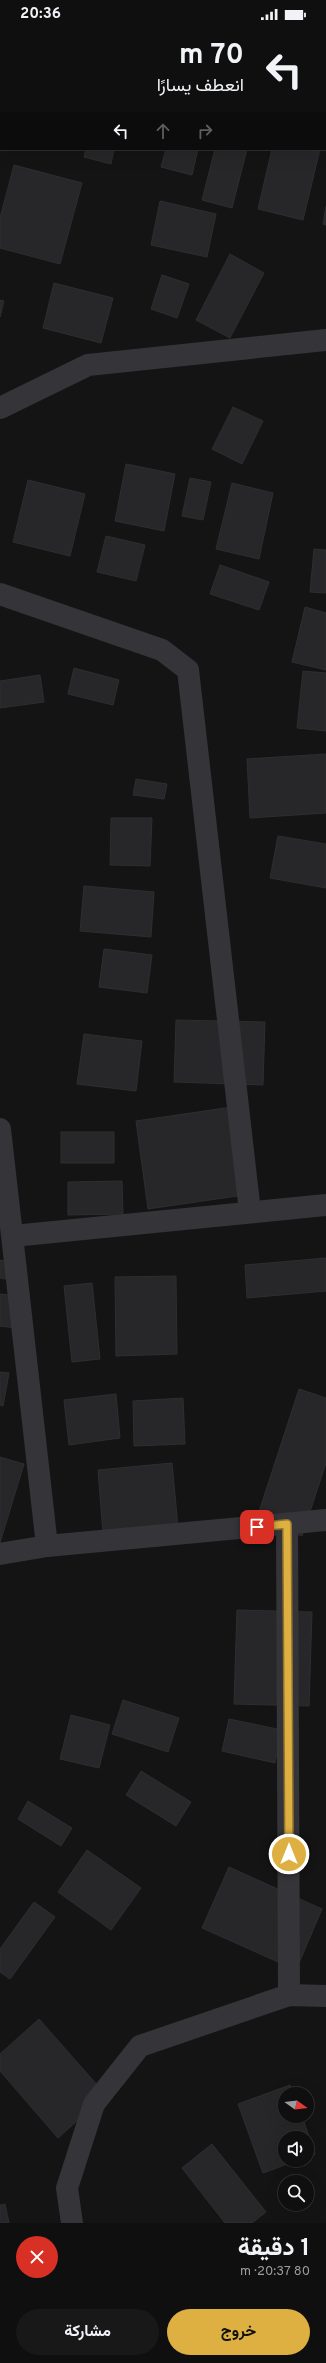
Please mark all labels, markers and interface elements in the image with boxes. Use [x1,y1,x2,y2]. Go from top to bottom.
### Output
text: 20:36 [20,5,61,24]
text: 70 m [179,38,244,74]
icon: left [258,44,310,96]
text: انعطف يسارًا [157,75,244,98]
icon: left [110,120,132,142]
icon: ahead [152,120,174,142]
icon: right [194,120,216,142]
pin [240,1510,274,1544]
icon: arrive [246,1516,268,1538]
position arrow [268,1833,310,1875]
north arrow [278,2087,314,2123]
map controls [278,2087,314,2211]
button: sound [278,2131,314,2167]
button: search [278,2175,314,2211]
text: 1 دقيقة [238,2234,310,2264]
button: close [16,2236,58,2278]
text: 80 m · 20:37 [240,2264,310,2280]
button: مشاركة [16,2309,159,2355]
button: خروج [167,2309,310,2355]

